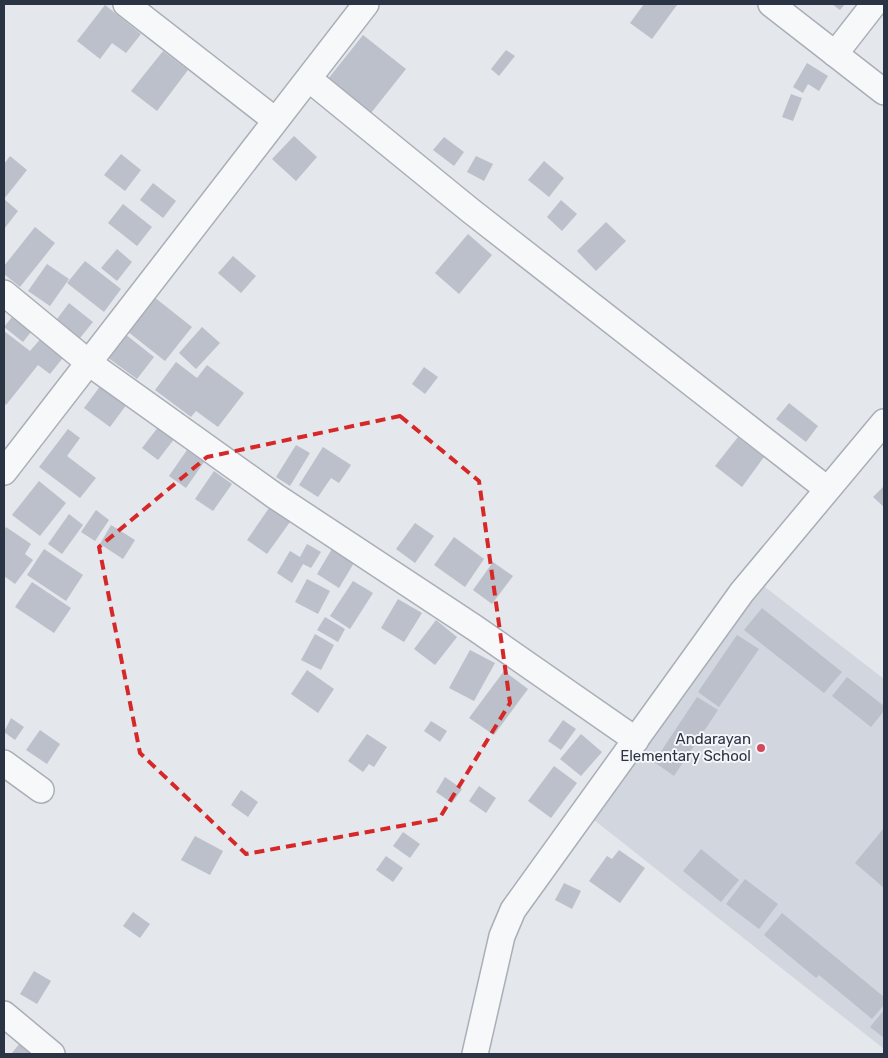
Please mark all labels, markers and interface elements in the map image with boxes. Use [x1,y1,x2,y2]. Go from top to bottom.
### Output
place label: Andarayan Elementary School [620,730,751,765]
marker: Andarayan Elementary School [755,742,767,754]

